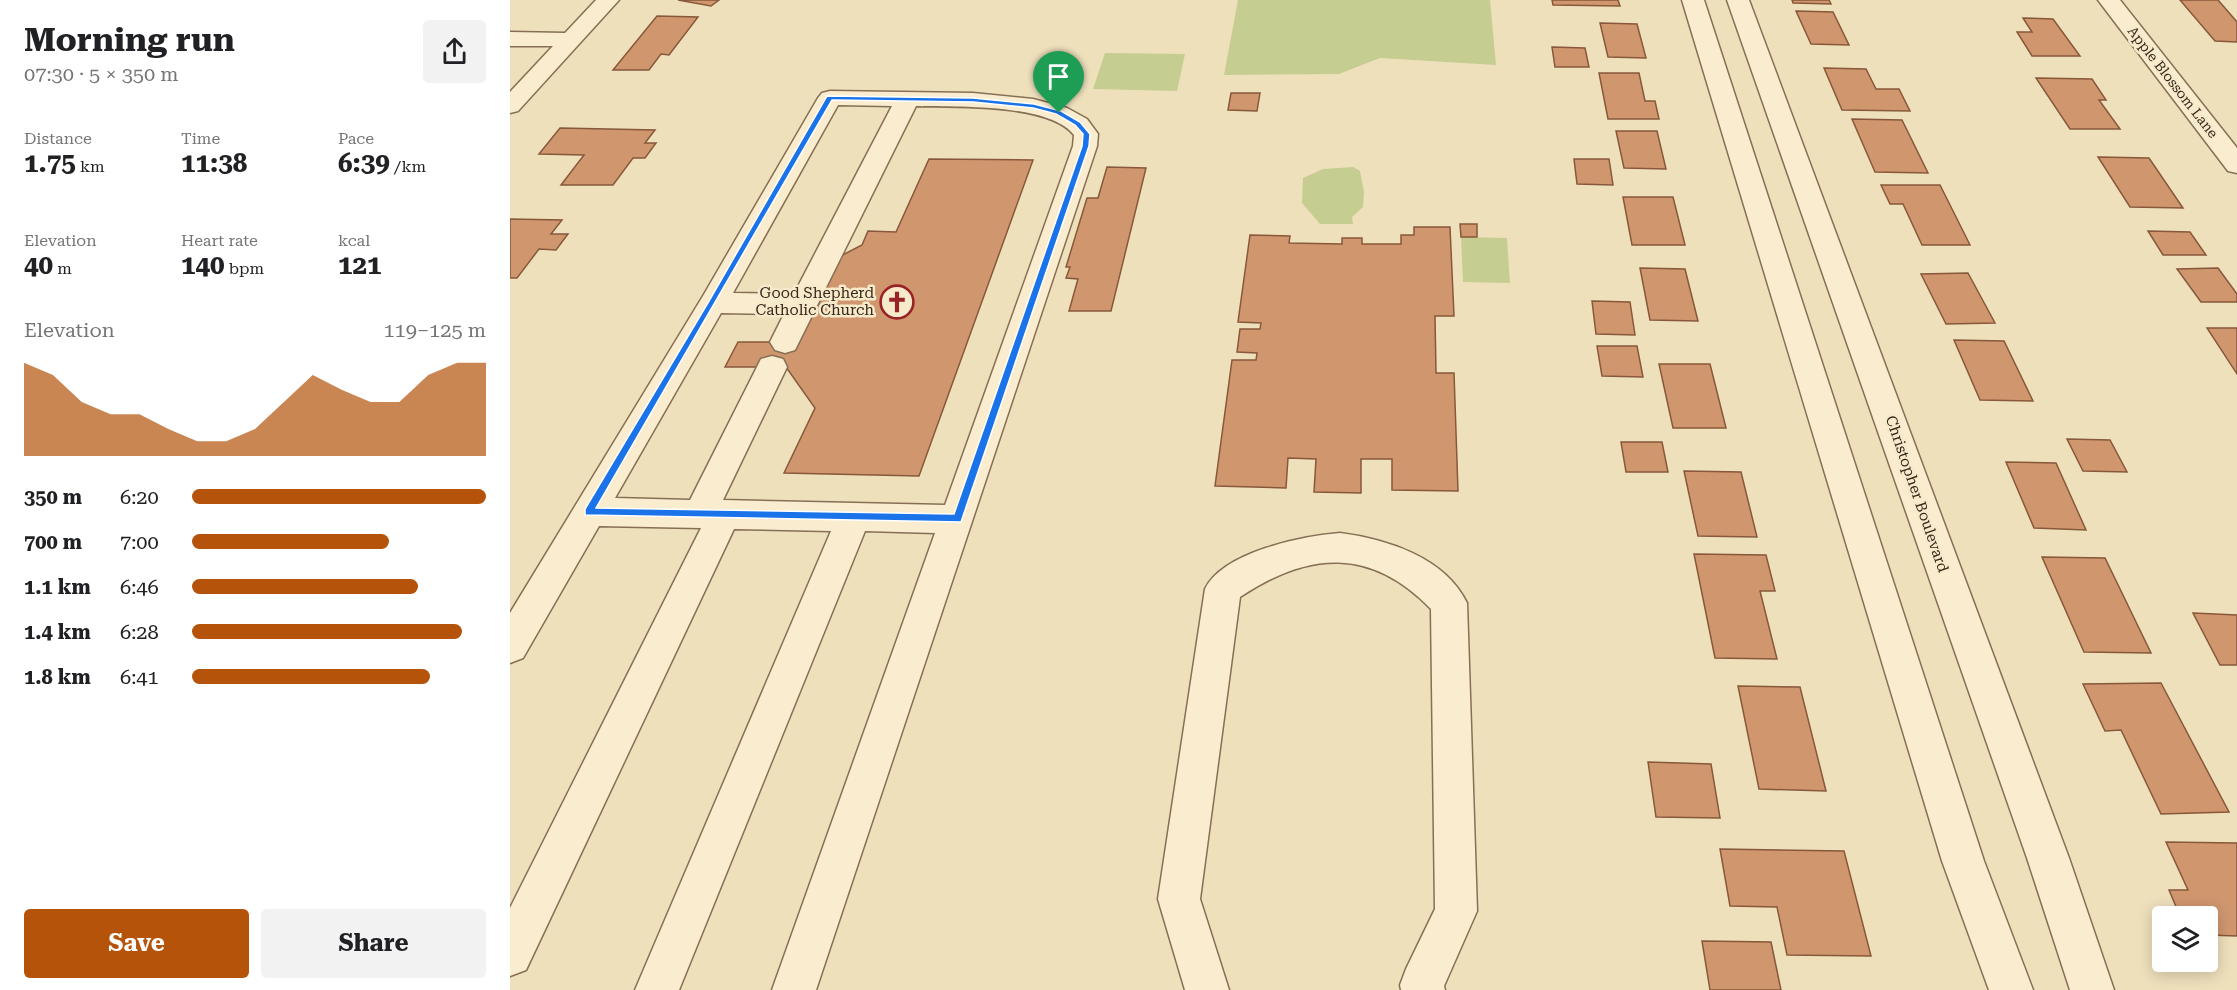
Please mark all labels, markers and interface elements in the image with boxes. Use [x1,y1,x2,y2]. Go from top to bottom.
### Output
text: Morning run [24,20,235,59]
button: share [423,20,486,83]
street label: Apple Blossom Lane [2125,23,2222,141]
pin [1033,51,1084,113]
icon: arrive [1042,60,1075,93]
text: 07:30 · 5 × 350 m [24,62,179,86]
text: Distance [24,129,92,148]
text: Time [181,129,220,148]
text: Pace [338,129,374,148]
text: 1.75 [24,148,76,178]
text: 11:38 [181,148,247,178]
text: 6:39 [338,148,390,178]
text: km [76,157,105,176]
text: /km [390,157,426,176]
text: Elevation [24,231,97,250]
text: Heart rate [181,231,258,250]
text: kcal [338,231,370,250]
text: 40 [24,250,53,280]
text: 140 [181,250,225,280]
text: 121 [338,250,382,280]
text: m [53,259,72,278]
text: bpm [225,259,264,278]
place label: Good Shepherd Catholic Church [755,284,874,319]
church icon: Good Shepherd Catholic Church [879,284,915,320]
text: Elevation [24,318,115,342]
text: 119–125 m [383,318,486,342]
street label: Christopher Boulevard [1882,413,1952,575]
text: 350 m [24,485,82,509]
text: 6:20 [120,485,159,509]
text: 700 m [24,530,82,554]
text: 7:00 [120,530,159,554]
text: 1.1 km [24,575,91,599]
text: 6:46 [120,575,159,599]
text: 1.4 km [24,620,91,644]
text: 6:28 [120,620,159,644]
text: 1.8 km [24,665,91,689]
text: 6:41 [120,665,159,689]
map controls [2152,906,2218,972]
button: layers [2152,906,2218,972]
button: Save [24,909,249,978]
button: Share [261,909,486,978]

